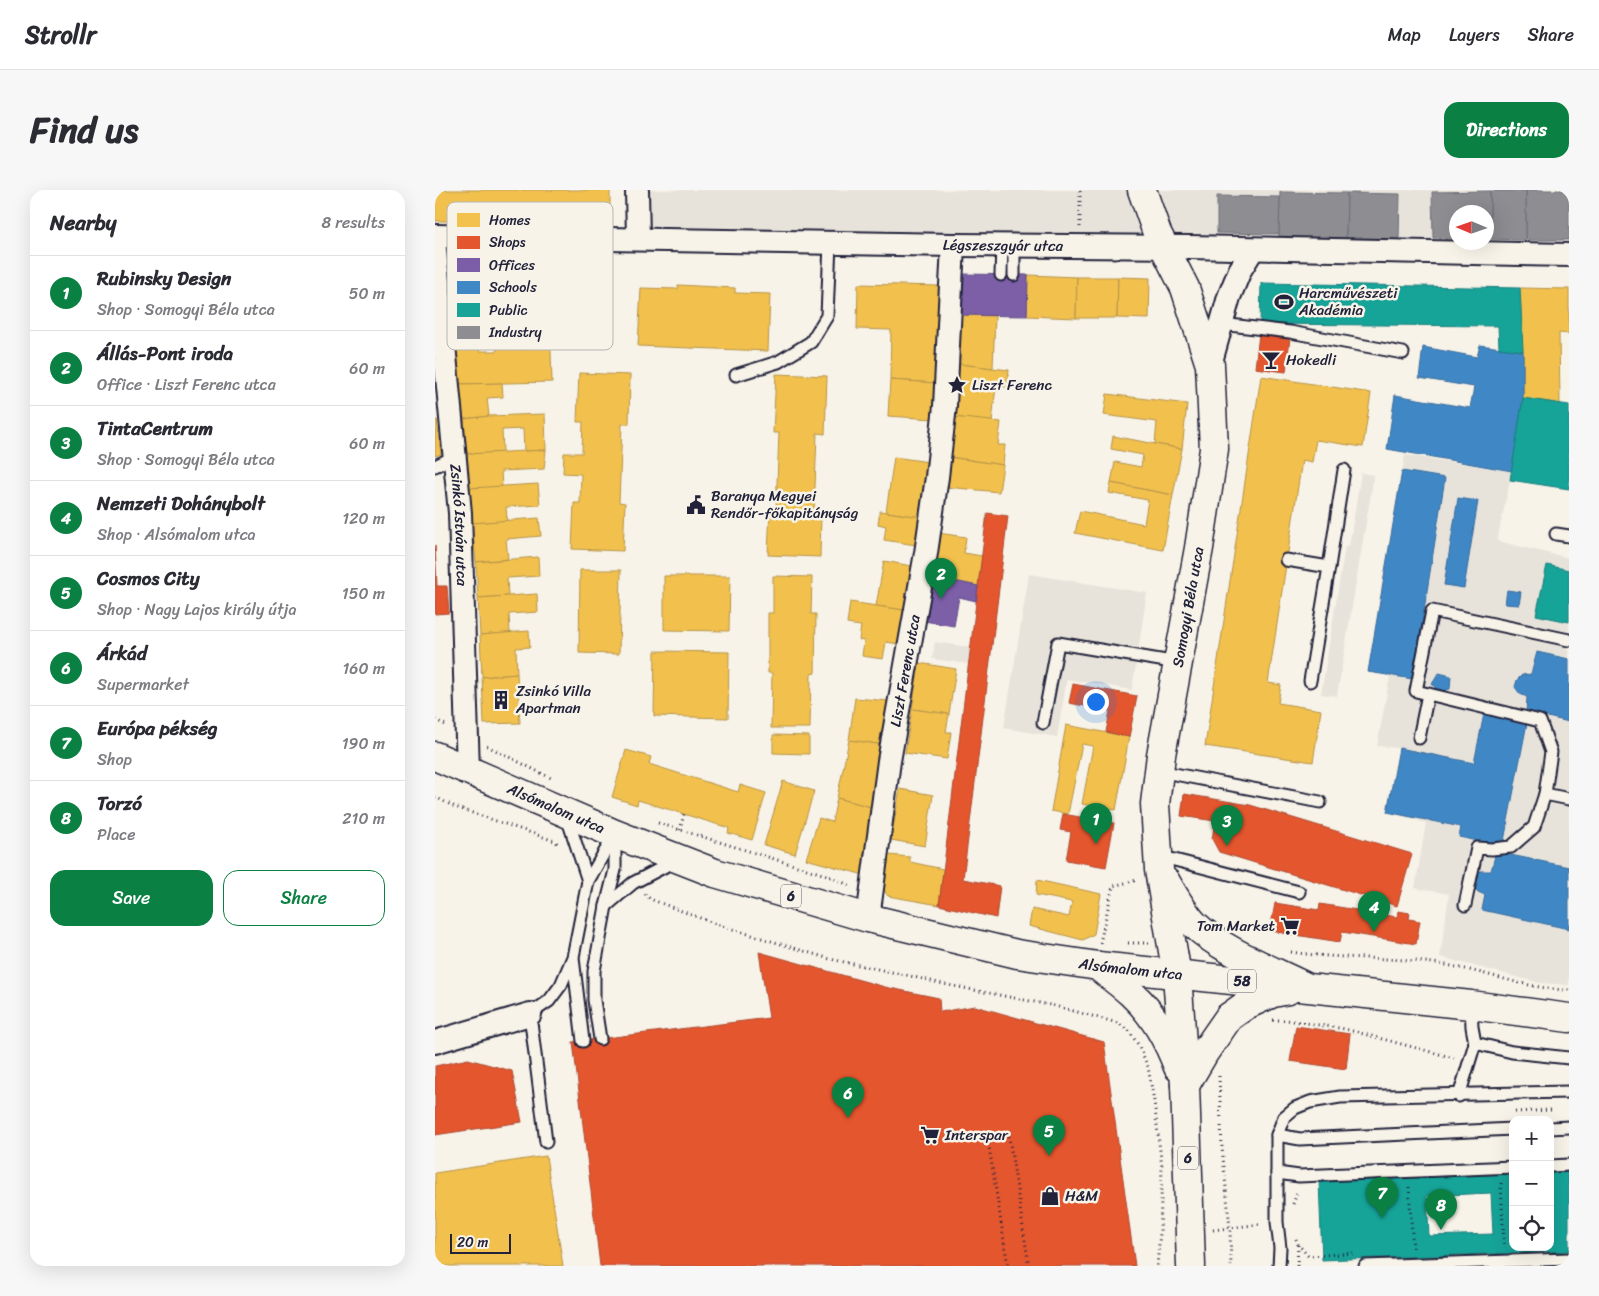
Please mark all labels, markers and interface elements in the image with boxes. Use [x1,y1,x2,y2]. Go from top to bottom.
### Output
text: Strollr [25,14,96,56]
text: Map [1388,19,1421,51]
text: Layers [1449,19,1500,51]
text: Share [1528,19,1574,51]
text: Find us [30,99,138,161]
button: Directions [1444,102,1569,158]
legend [447,202,613,350]
text: Nearby [50,204,116,242]
north arrow [1449,205,1494,250]
text: 8 results [322,208,385,237]
text: Homes [489,208,531,233]
text: Shops [489,230,526,255]
street label: Légszeszgyár utca [943,232,1064,259]
text: Offices [489,253,536,278]
text: Rubinsky Design [97,262,231,295]
text: Schools [489,275,537,300]
text: 1 [63,279,69,308]
text: 50 m [349,279,385,308]
place label: Harcművészeti Akadémia [1298,280,1398,323]
sports icon: Harcművészeti Akadémia [1273,291,1295,313]
text: Shop · Somogyi Béla utca [97,295,275,324]
text: Public [489,298,528,323]
text: Industry [488,320,543,345]
text: Állás-Pont iroda [97,337,233,370]
place label: Hokedli [1286,347,1337,373]
bar icon: Hokedli [1260,349,1282,371]
text: 2 [61,354,71,383]
text: 60 m [349,354,385,383]
text: Office · Liszt Ferenc utca [97,370,276,399]
place label: Liszt Ferenc [972,372,1052,398]
place icon: Liszt Ferenc [946,374,968,396]
text: TintaCentrum [97,412,213,445]
text: 3 [62,429,70,458]
text: 60 m [349,429,385,458]
text: Shop · Somogyi Béla utca [97,445,275,474]
street label: Zsinkó István utca [442,463,475,587]
place label: Baranya Megyei Rendőr-főkapitányság [711,483,859,526]
text: Nemzeti Dohánybolt [97,487,265,520]
public building icon: Baranya Megyei Rendőr-főkapitányság [685,494,707,516]
text: 4 [61,504,71,533]
text: 120 m [342,504,385,533]
text: Shop · Alsómalom utca [97,520,256,549]
street label: Somogyi Béla utca [1165,544,1211,669]
pin: 2 [925,558,957,599]
text: Cosmos City [97,562,200,595]
text: 5 [61,579,71,608]
text: 150 m [342,579,385,608]
text: Shop · Nagy Lajos király útja [97,595,297,624]
street label: Liszt Ferenc utca [882,612,928,729]
text: Árkád [97,637,147,670]
text: 6 [61,654,71,683]
text: 160 m [342,654,385,683]
text: Supermarket [97,670,189,699]
place label: Zsinkó Villa Apartman [515,678,591,721]
building icon: Zsinkó Villa Apartman [490,689,512,711]
your location [1083,689,1109,715]
text: Európa pékség [97,712,218,745]
text: 7 [61,729,71,758]
text: 190 m [342,729,385,758]
text: Shop [97,745,132,774]
street label: Alsómalom utca [502,775,610,841]
text: Torzó [97,787,142,820]
pin: 1 [1080,803,1112,844]
text: 8 [61,804,71,833]
text: 210 m [342,804,385,833]
pin: 3 [1211,805,1243,846]
text: Place [97,820,136,849]
button: Save [50,870,213,926]
button: Share [223,870,385,926]
road number: 6 [781,884,801,908]
pin: 4 [1358,891,1390,932]
place label: Tom Market [1197,913,1275,939]
supermarket icon: Tom Market [1279,915,1301,937]
street label: Alsómalom utca [1076,950,1184,988]
road number: 58 [1228,969,1256,992]
pin: 6 [832,1077,864,1118]
pin: 5 [1033,1115,1065,1156]
map controls [1509,1116,1554,1251]
button: + [1509,1116,1554,1161]
place label: Interspar [944,1122,1009,1148]
supermarket icon: Interspar [919,1124,941,1146]
road number: 6 [1178,1146,1198,1170]
button: − [1509,1161,1554,1206]
pin: 7 [1366,1177,1398,1218]
place label: H&M [1065,1183,1098,1209]
shop icon: H&M [1039,1185,1061,1207]
pin: 8 [1425,1189,1457,1230]
button: locate [1509,1206,1554,1251]
text: 20 m [457,1230,488,1255]
scale bar [450,1231,511,1254]

